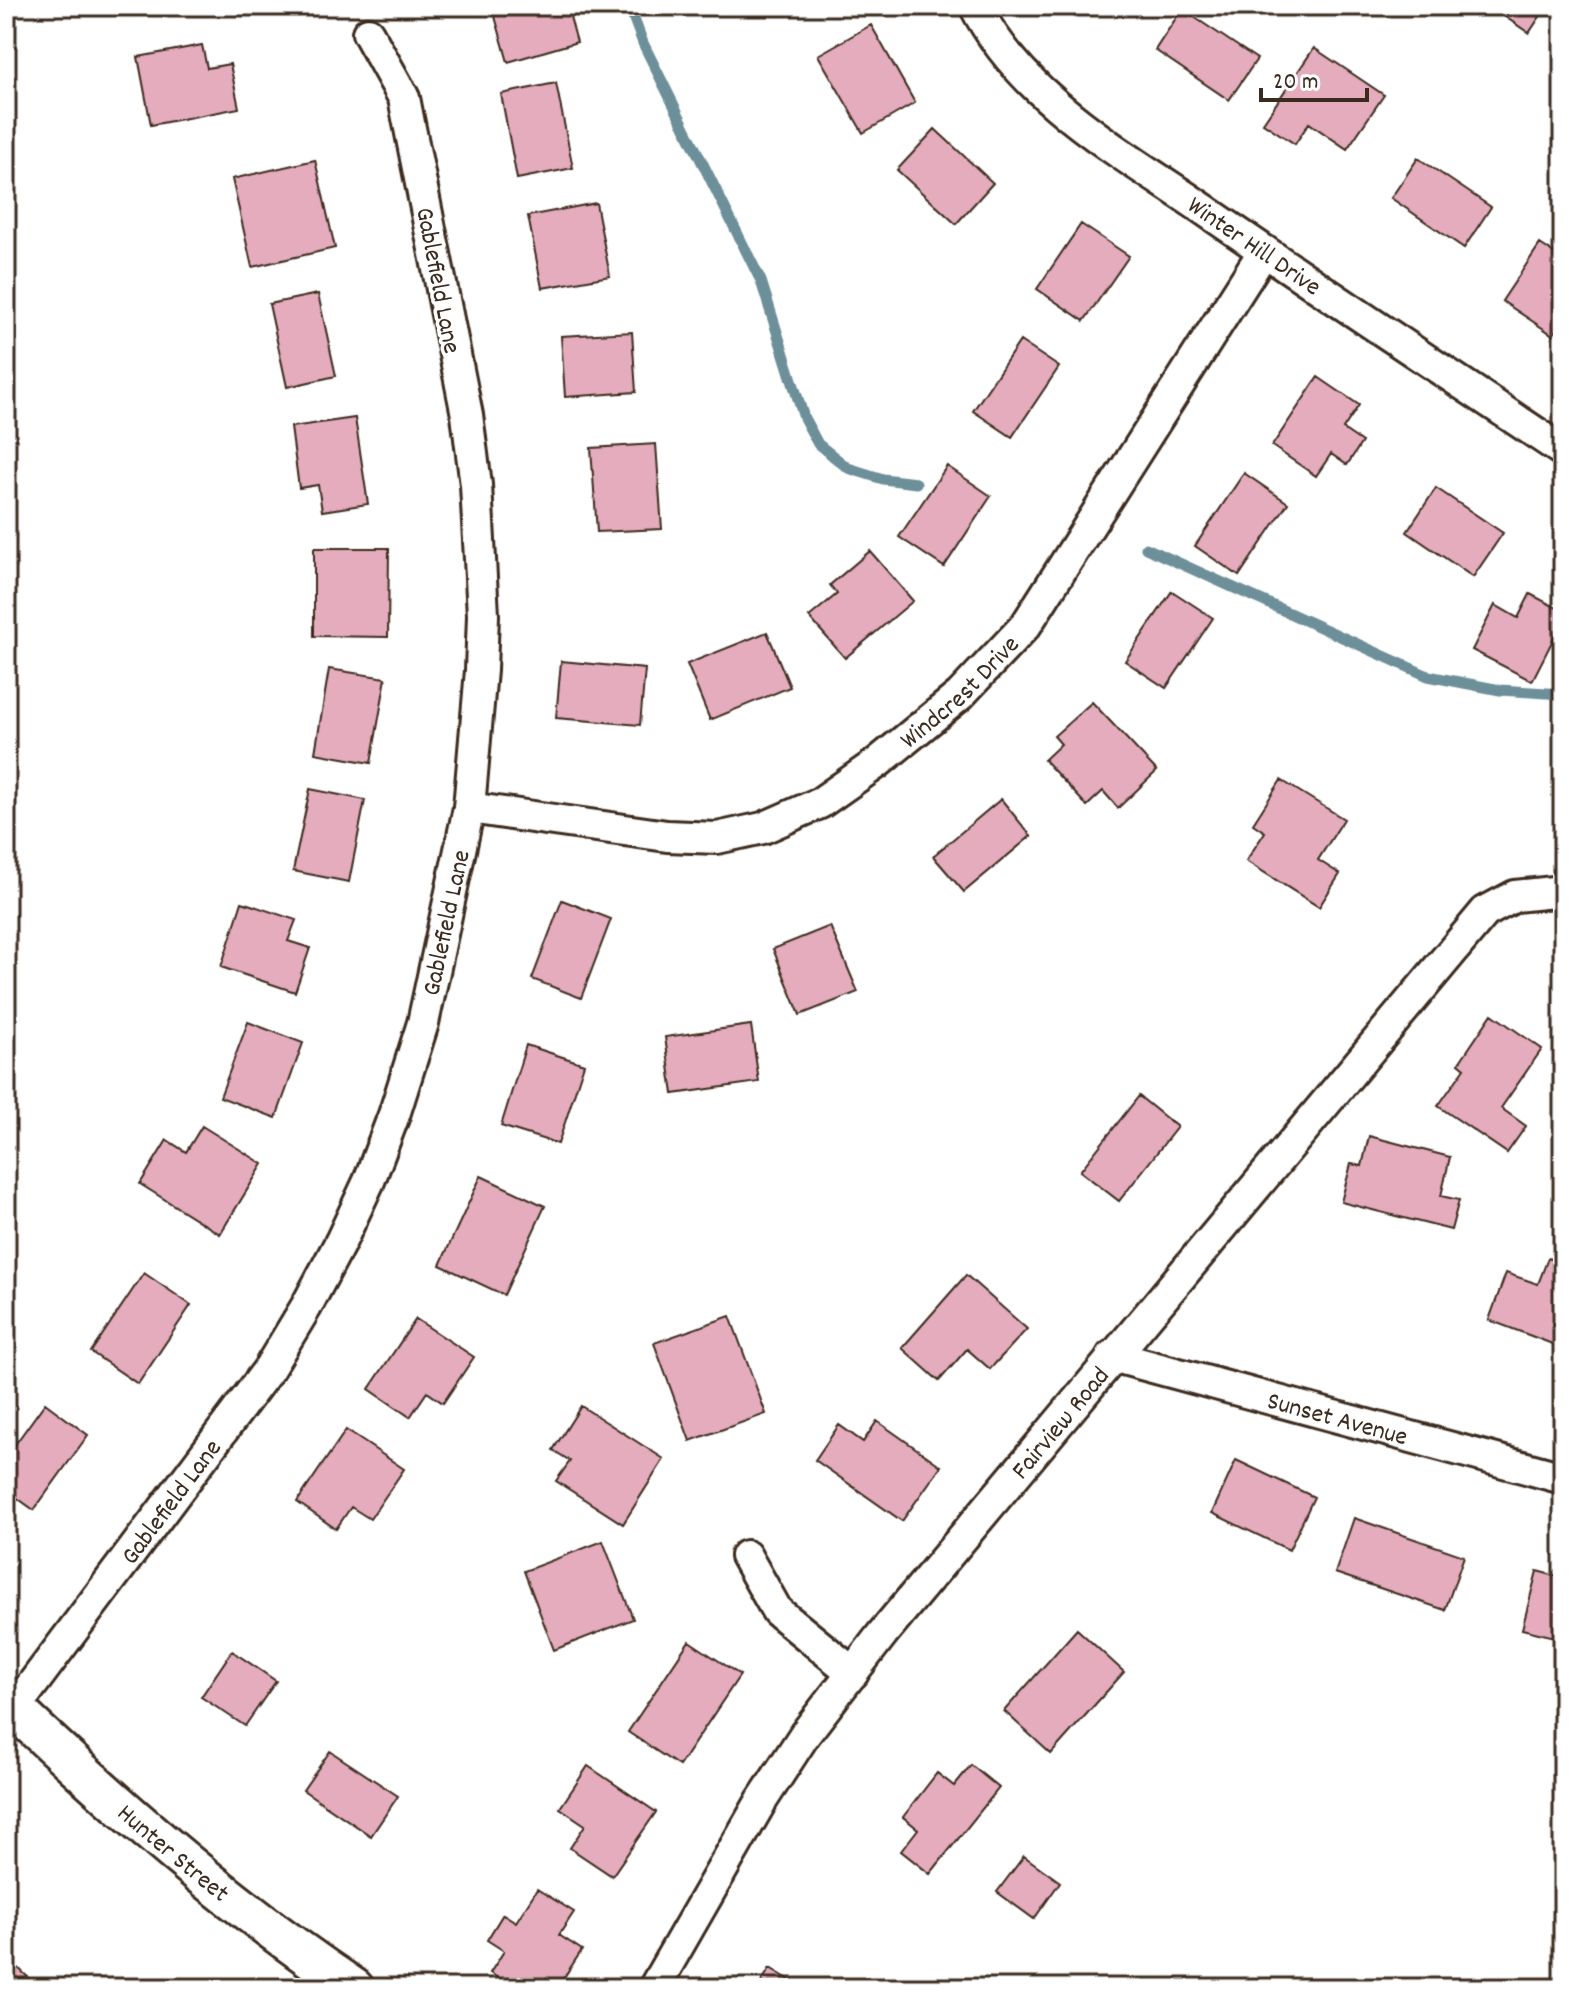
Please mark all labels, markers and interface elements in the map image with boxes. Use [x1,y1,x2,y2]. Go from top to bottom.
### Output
scale bar [1261,52,1367,102]
text: 20 m [1273,66,1319,100]
street label: Winter Hill Drive [1179,189,1328,306]
street label: Gablefield Lane [404,204,469,357]
street label: Windcrest Drive [893,628,1029,759]
street label: Gablefield Lane [414,847,482,1000]
street label: Fairview Road [1004,1360,1120,1489]
street label: Sunset Avenue [1263,1384,1411,1457]
street label: Gablefield Lane [113,1433,232,1574]
street label: Hunter Street [108,1796,236,1913]

